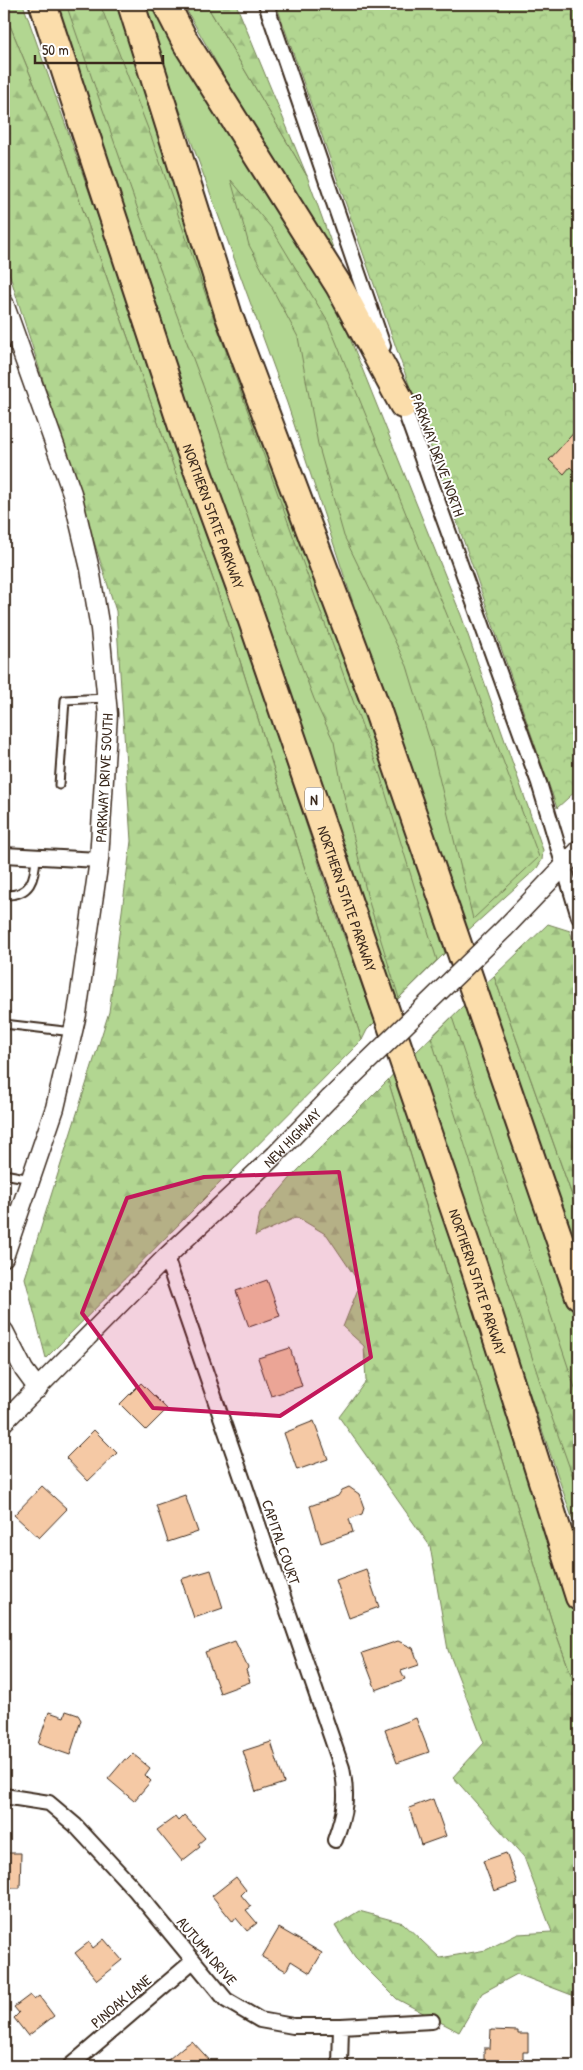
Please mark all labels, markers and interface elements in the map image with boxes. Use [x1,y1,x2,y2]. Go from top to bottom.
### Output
scale bar [35,32,162,64]
text: 50 m [42,39,69,60]
street label: PARKWAY DRIVE NORTH [406,391,470,519]
street label: NORTHERN STATE PARKWAY [178,441,250,592]
street label: PARKWAY DRIVE SOUTH [90,713,118,843]
road number: N [305,788,323,811]
street label: NORTHERN STATE PARKWAY [313,823,382,975]
street label: NEW HIGHWAY [258,1103,326,1172]
street label: NORTHERN STATE PARKWAY [444,1206,512,1358]
street label: CAPITAL COURT [257,1497,306,1588]
street label: AUTUMN DRIVE [172,1912,242,1990]
street label: PINOAK LANE [86,1969,156,2033]

